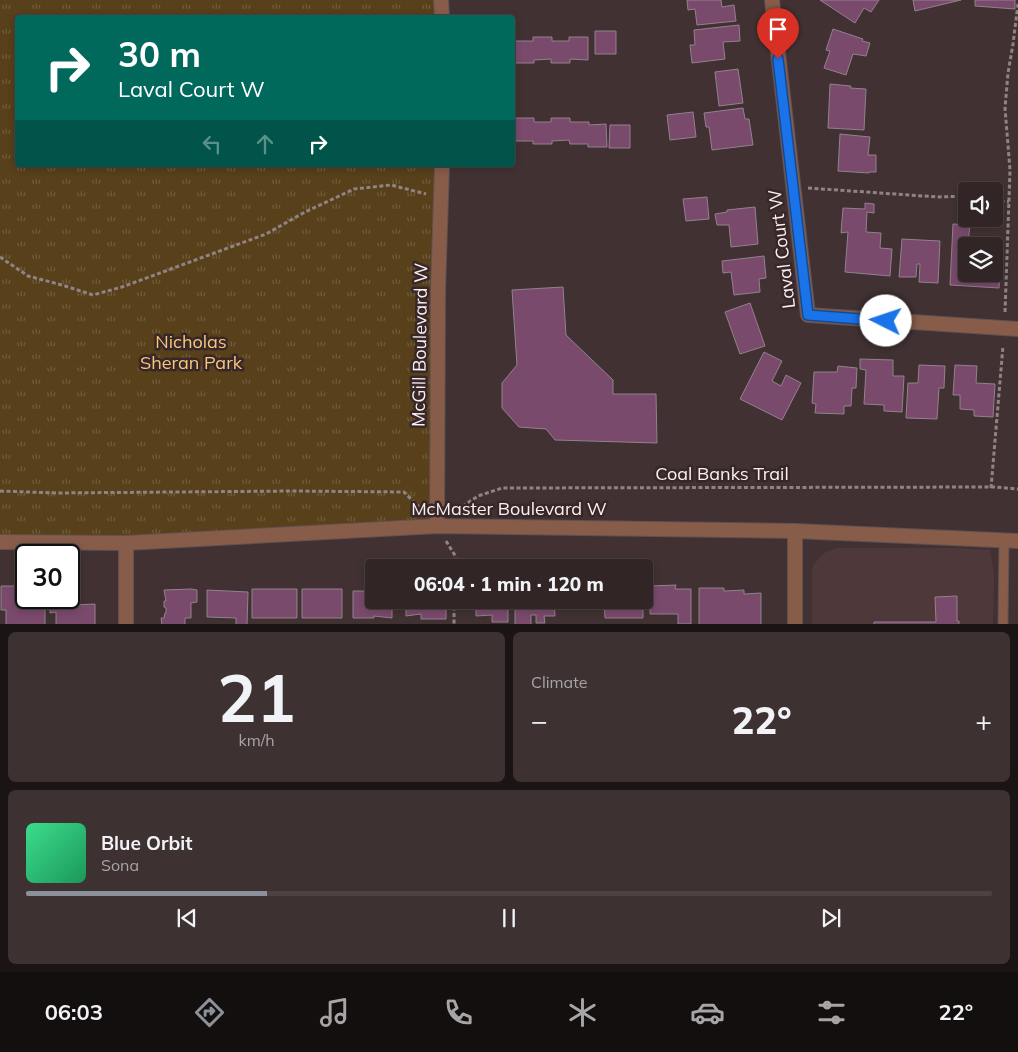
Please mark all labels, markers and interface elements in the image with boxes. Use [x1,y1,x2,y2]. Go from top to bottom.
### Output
pin [757,8,799,59]
icon: arrive [764,15,792,43]
text: 30 m [118,32,201,76]
icon: right [35,35,100,100]
text: Laval Court W [118,75,265,103]
icon: left [198,130,226,158]
icon: ahead [251,130,279,158]
icon: right [304,130,332,158]
map controls [958,182,1003,282]
button: sound [958,182,1003,227]
street label: Laval Court W [763,188,800,310]
button: layers [958,237,1003,282]
street label: McGill Boulevard W [407,263,432,427]
position arrow [859,294,911,346]
park label: Nicholas Sheran Park [140,330,243,374]
street label: Coal Banks Trail [655,462,789,485]
street label: McMaster Boulevard W [411,497,607,520]
speed limit sign: 30 [15,544,80,609]
text: 06:04 · 1 min · 120 m [414,572,604,596]
text: 21 [217,657,296,738]
text: Climate [531,672,587,692]
text: 22° [731,696,792,744]
text: − [531,703,548,738]
text: + [975,703,992,738]
text: km/h [238,730,275,750]
text: Blue Orbit [101,831,192,855]
text: Sona [101,855,139,875]
icon: previous [173,904,201,932]
icon: pause [495,904,523,932]
icon: next [817,904,845,932]
icon: directions [192,995,227,1030]
icon: music [317,995,352,1030]
icon: phone [441,995,476,1030]
icon: climate [565,995,600,1030]
icon: car [690,995,725,1030]
icon: filters [814,995,849,1030]
text: 06:03 [45,998,103,1026]
text: 22° [938,998,973,1026]

